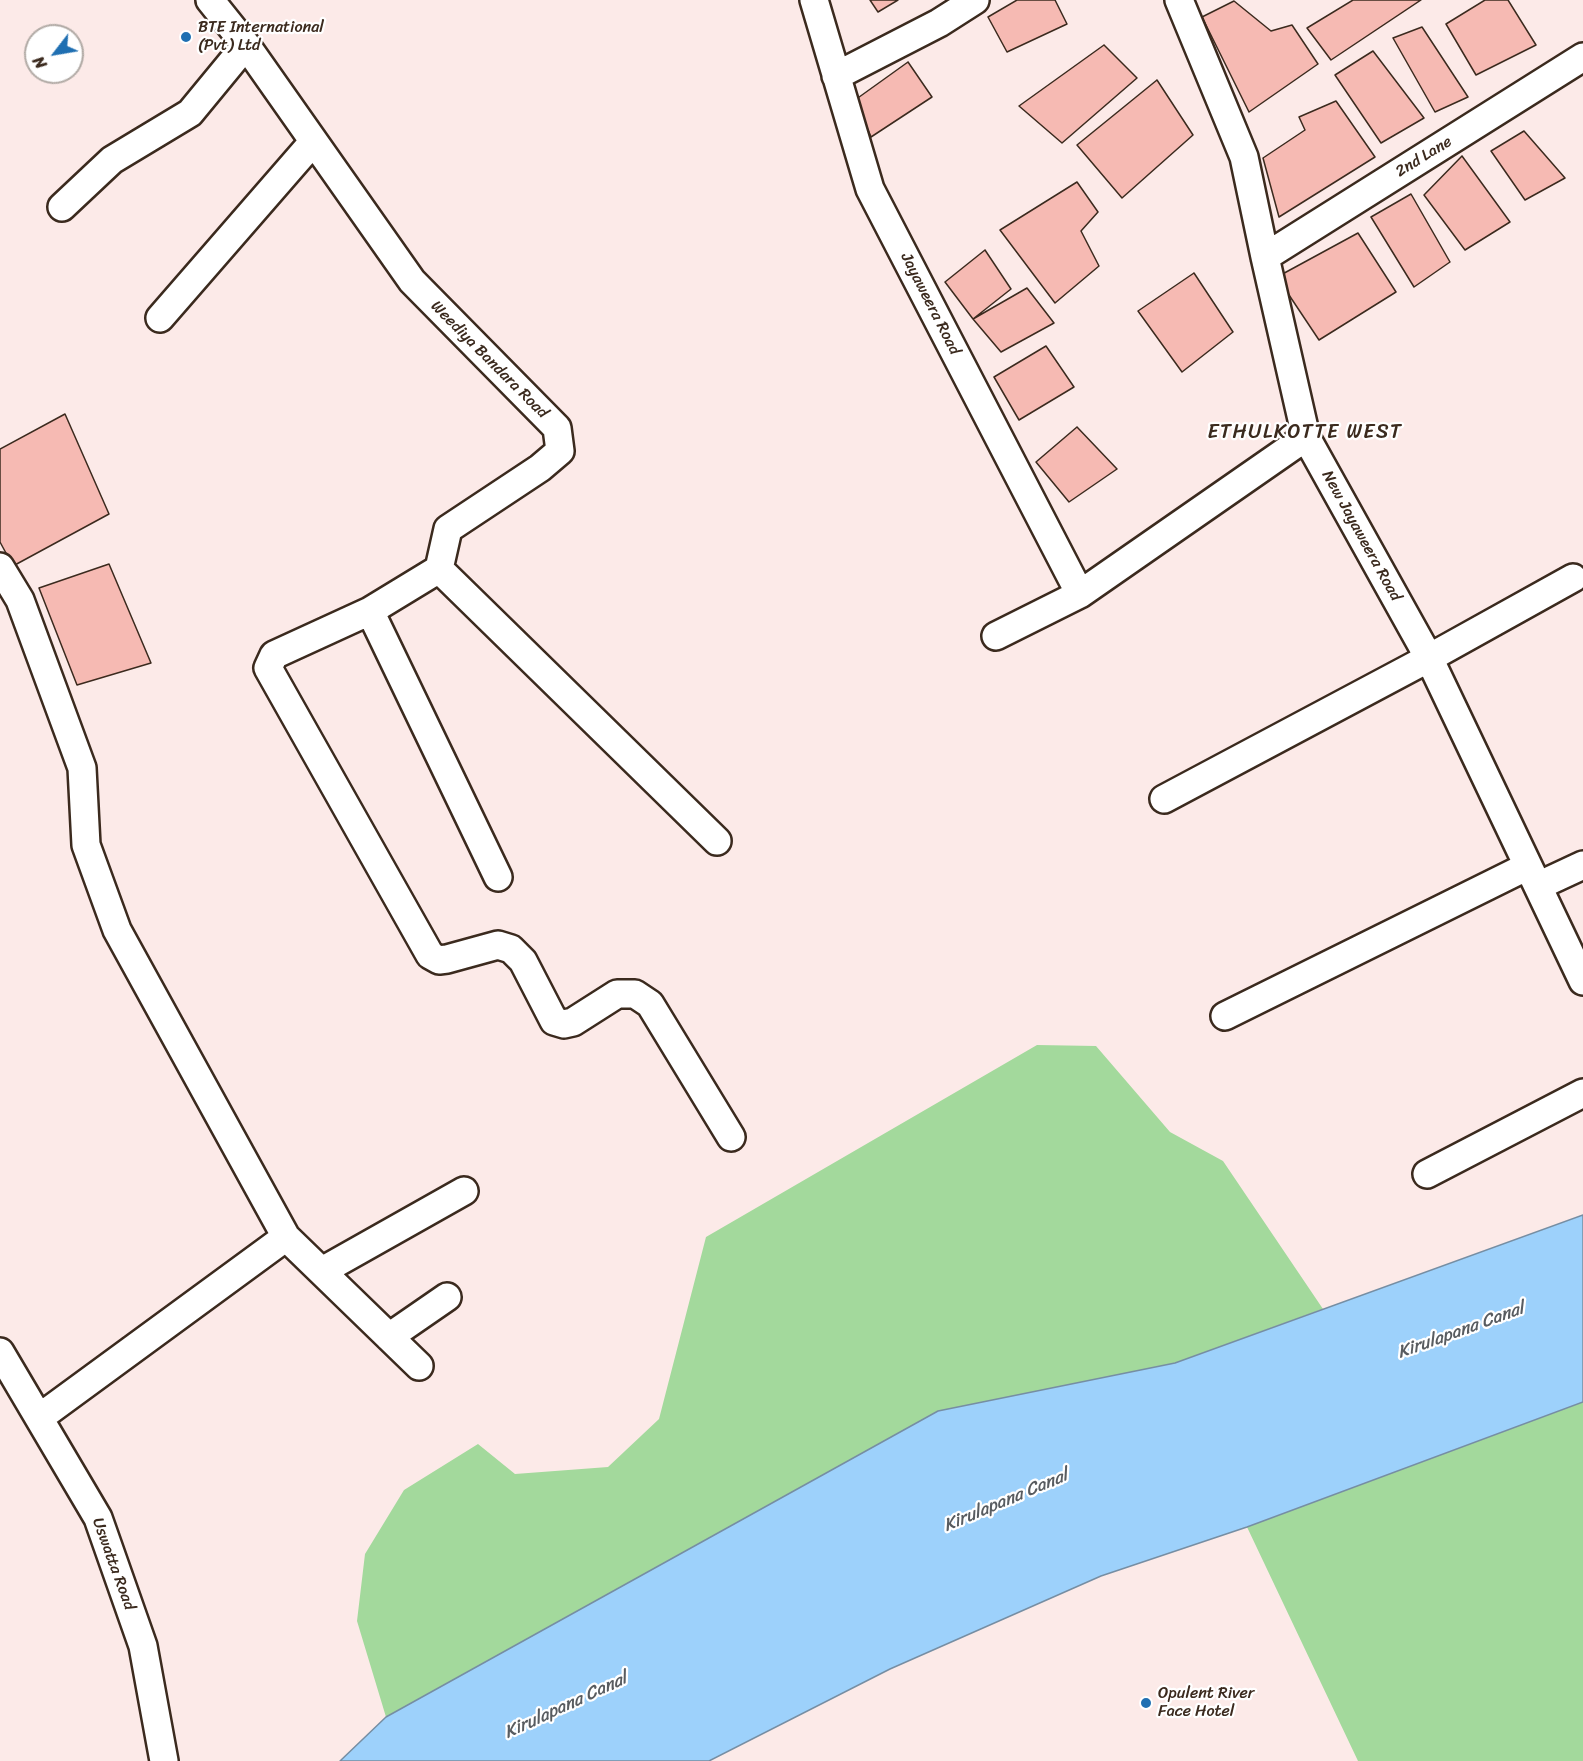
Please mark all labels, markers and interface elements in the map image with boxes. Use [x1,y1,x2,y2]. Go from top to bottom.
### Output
place label: BTE International (Pvt) Ltd [198,18,324,56]
north arrow [24,24,84,84]
marker: BTE International (Pvt) Ltd [179,30,193,44]
text: N [25,50,55,75]
street label: 2nd Lane [1392,132,1456,182]
street label: Jayaweera Road [896,250,964,358]
street label: Weediya Bandara Road [426,297,552,423]
district label: ETHULKOTTE WEST [1209,421,1401,445]
street label: New Jayaweera Road [1317,467,1405,605]
water label: Kirulapana Canal [1395,1298,1527,1364]
water label: Kirulapana Canal [940,1465,1072,1537]
street label: Uswatta Road [87,1515,139,1613]
water label: Kirulapana Canal [501,1668,631,1744]
place label: Opulent River Face Hotel [1158,1684,1254,1722]
marker: Opulent River Face Hotel [1139,1696,1153,1710]

